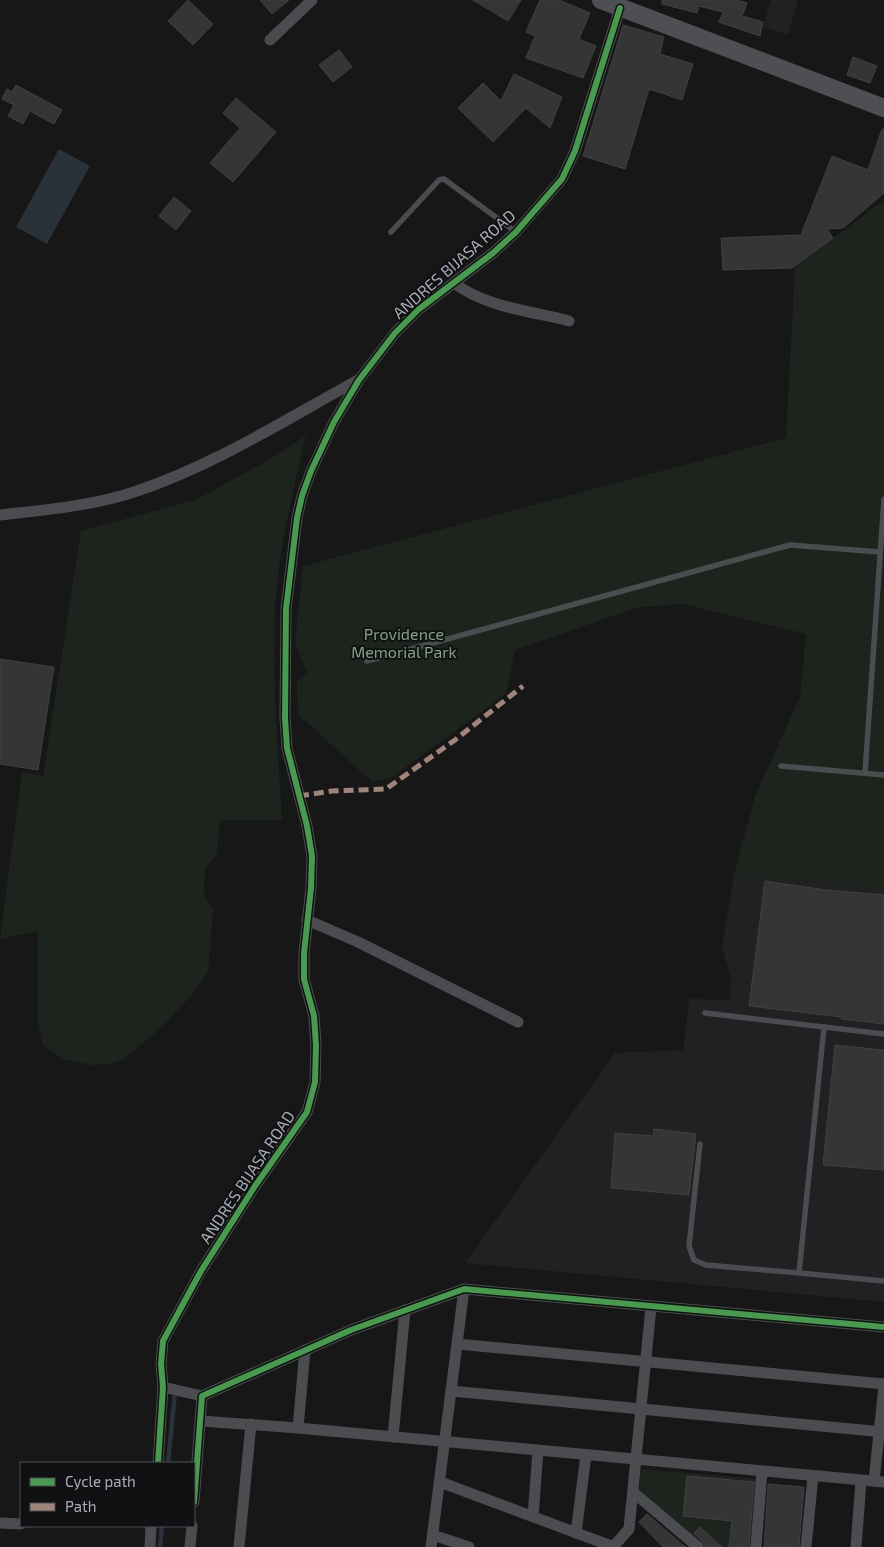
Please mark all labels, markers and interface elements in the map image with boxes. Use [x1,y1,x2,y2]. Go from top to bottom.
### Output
street label: ANDRES BIJASA ROAD [389,205,519,322]
park label: Providence Memorial Park [351,624,457,661]
street label: ANDRES BIJASA ROAD [195,1107,298,1247]
legend [20,1462,195,1527]
text: Cycle path [65,1472,136,1490]
text: Path [65,1497,96,1515]

